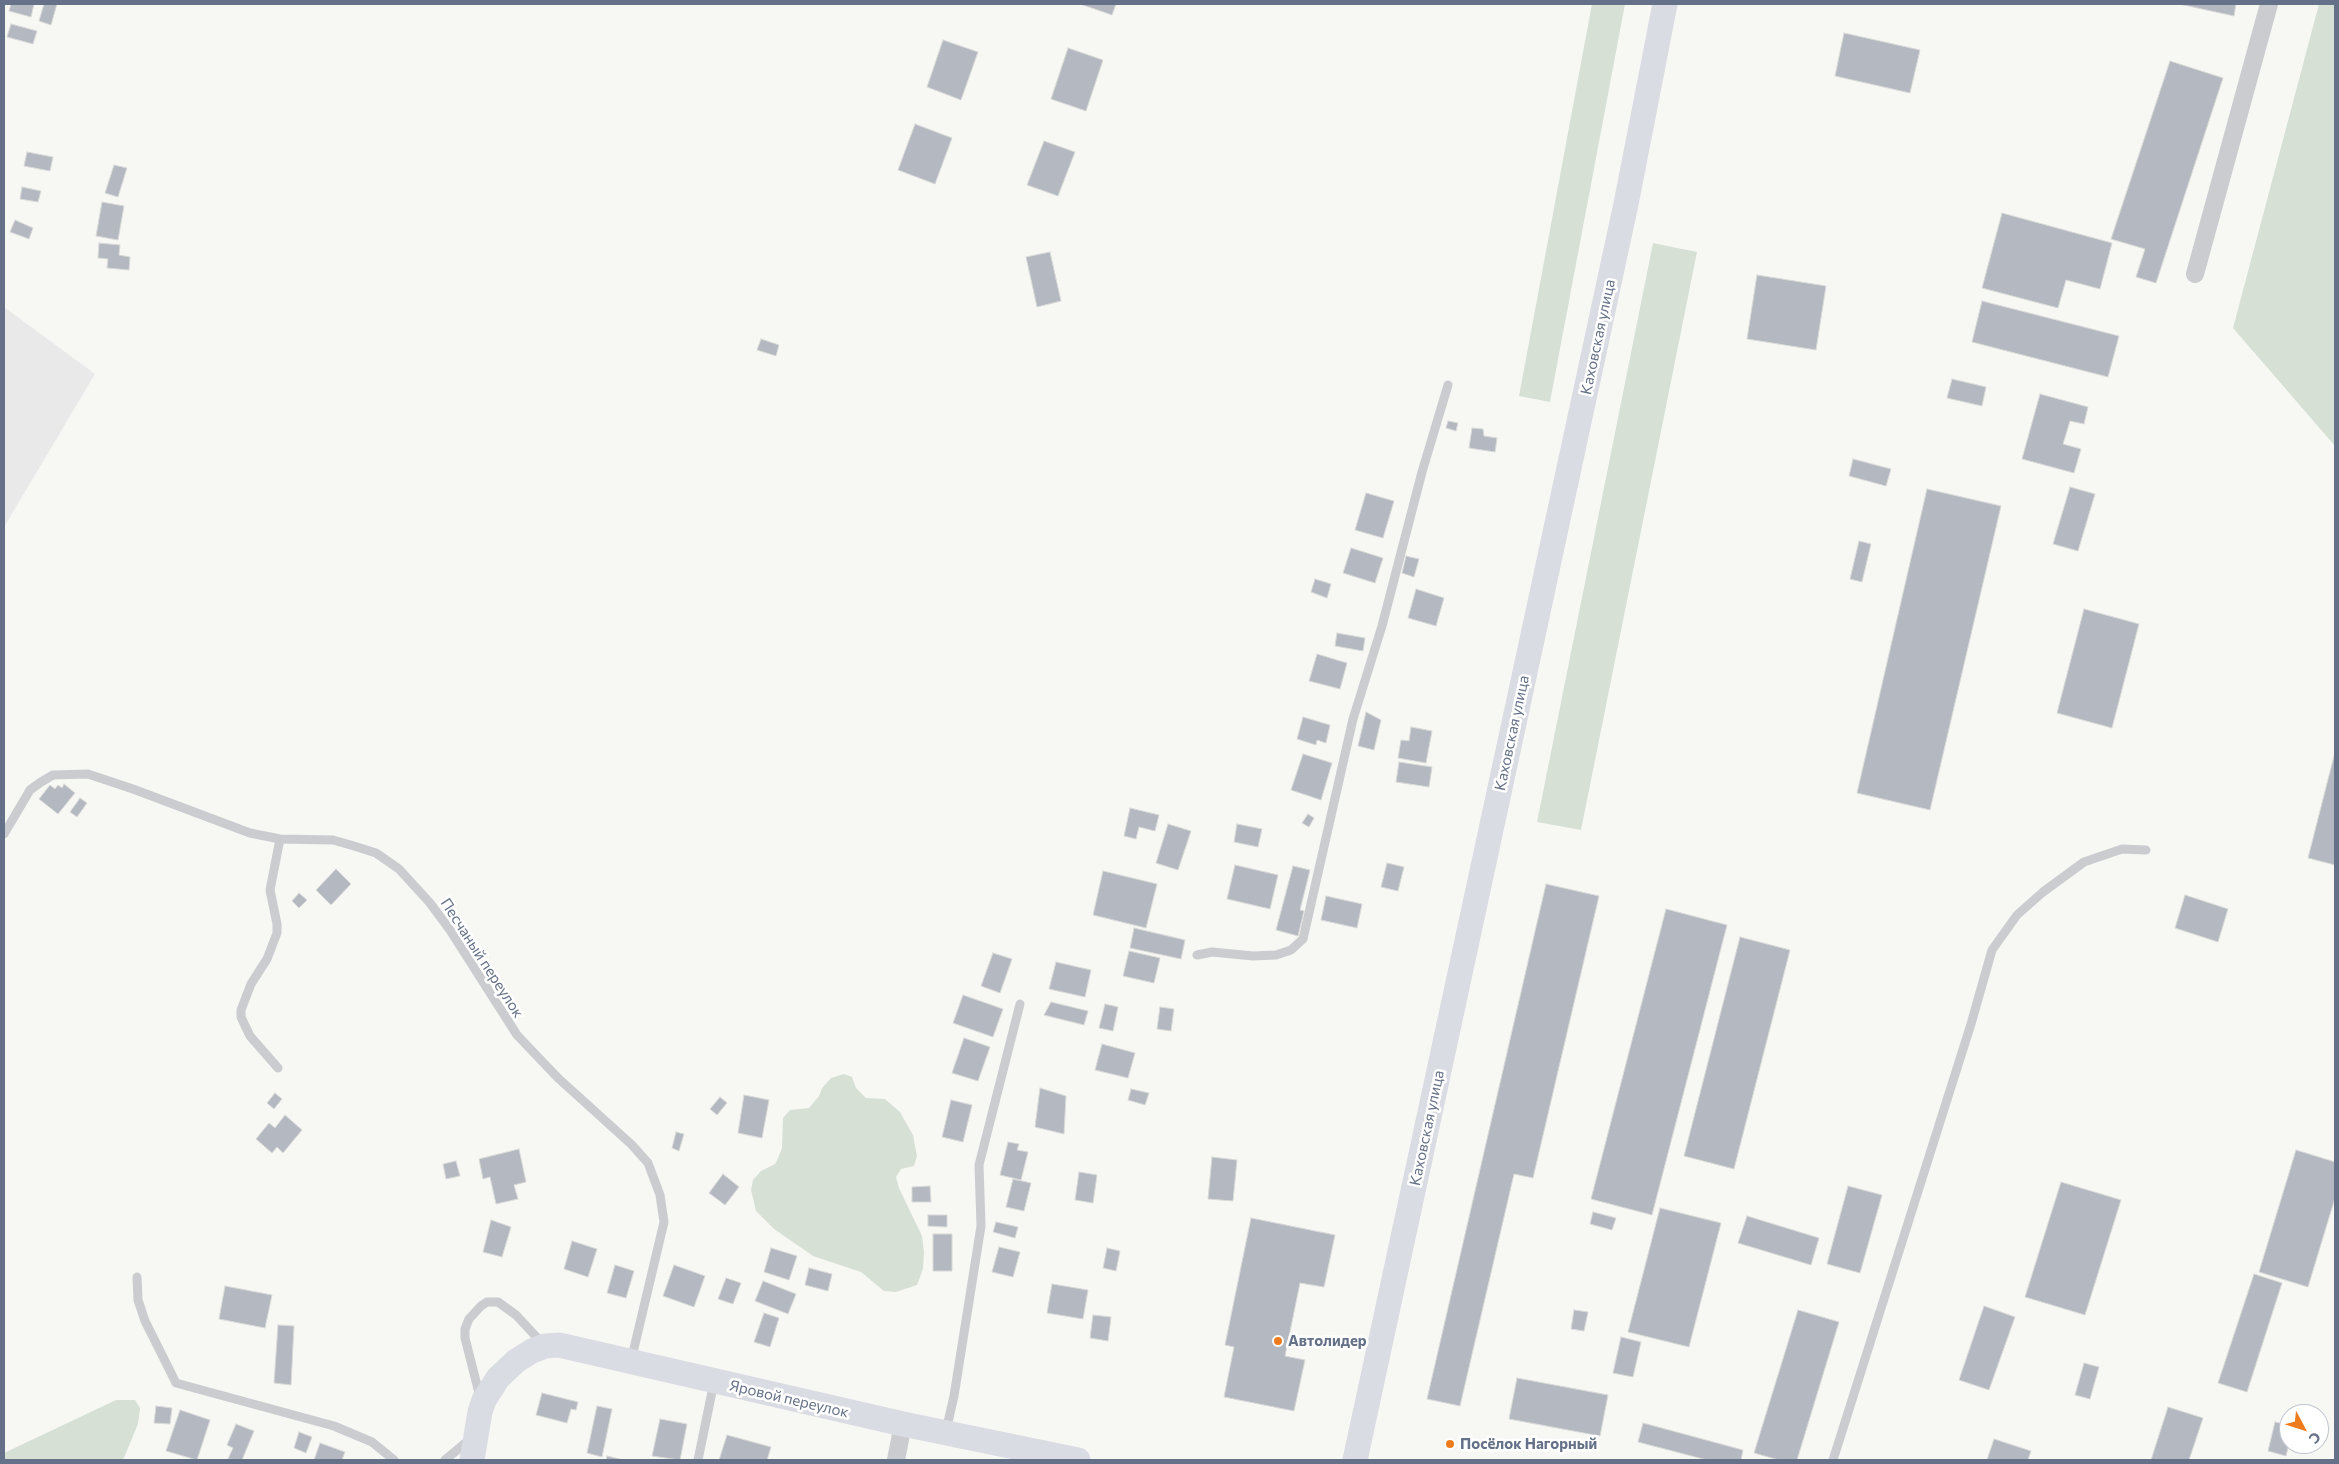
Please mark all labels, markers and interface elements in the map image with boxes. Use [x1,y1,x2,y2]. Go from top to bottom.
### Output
street label: Каховская улица [1577,278,1619,396]
street label: Каховская улица [1491,674,1533,792]
street label: Песчаный переулок [437,895,527,1021]
street label: Каховская улица [1406,1069,1448,1187]
place label: Автолидер [1288,1332,1367,1350]
marker: Автолидер [1272,1335,1284,1347]
street label: Яровой переулок [728,1377,850,1421]
north arrow [2279,1404,2329,1454]
text: С [2306,1429,2325,1447]
place label: Посёлок Нагорный [1460,1435,1597,1453]
marker: Посёлок Нагорный [1444,1438,1456,1450]

